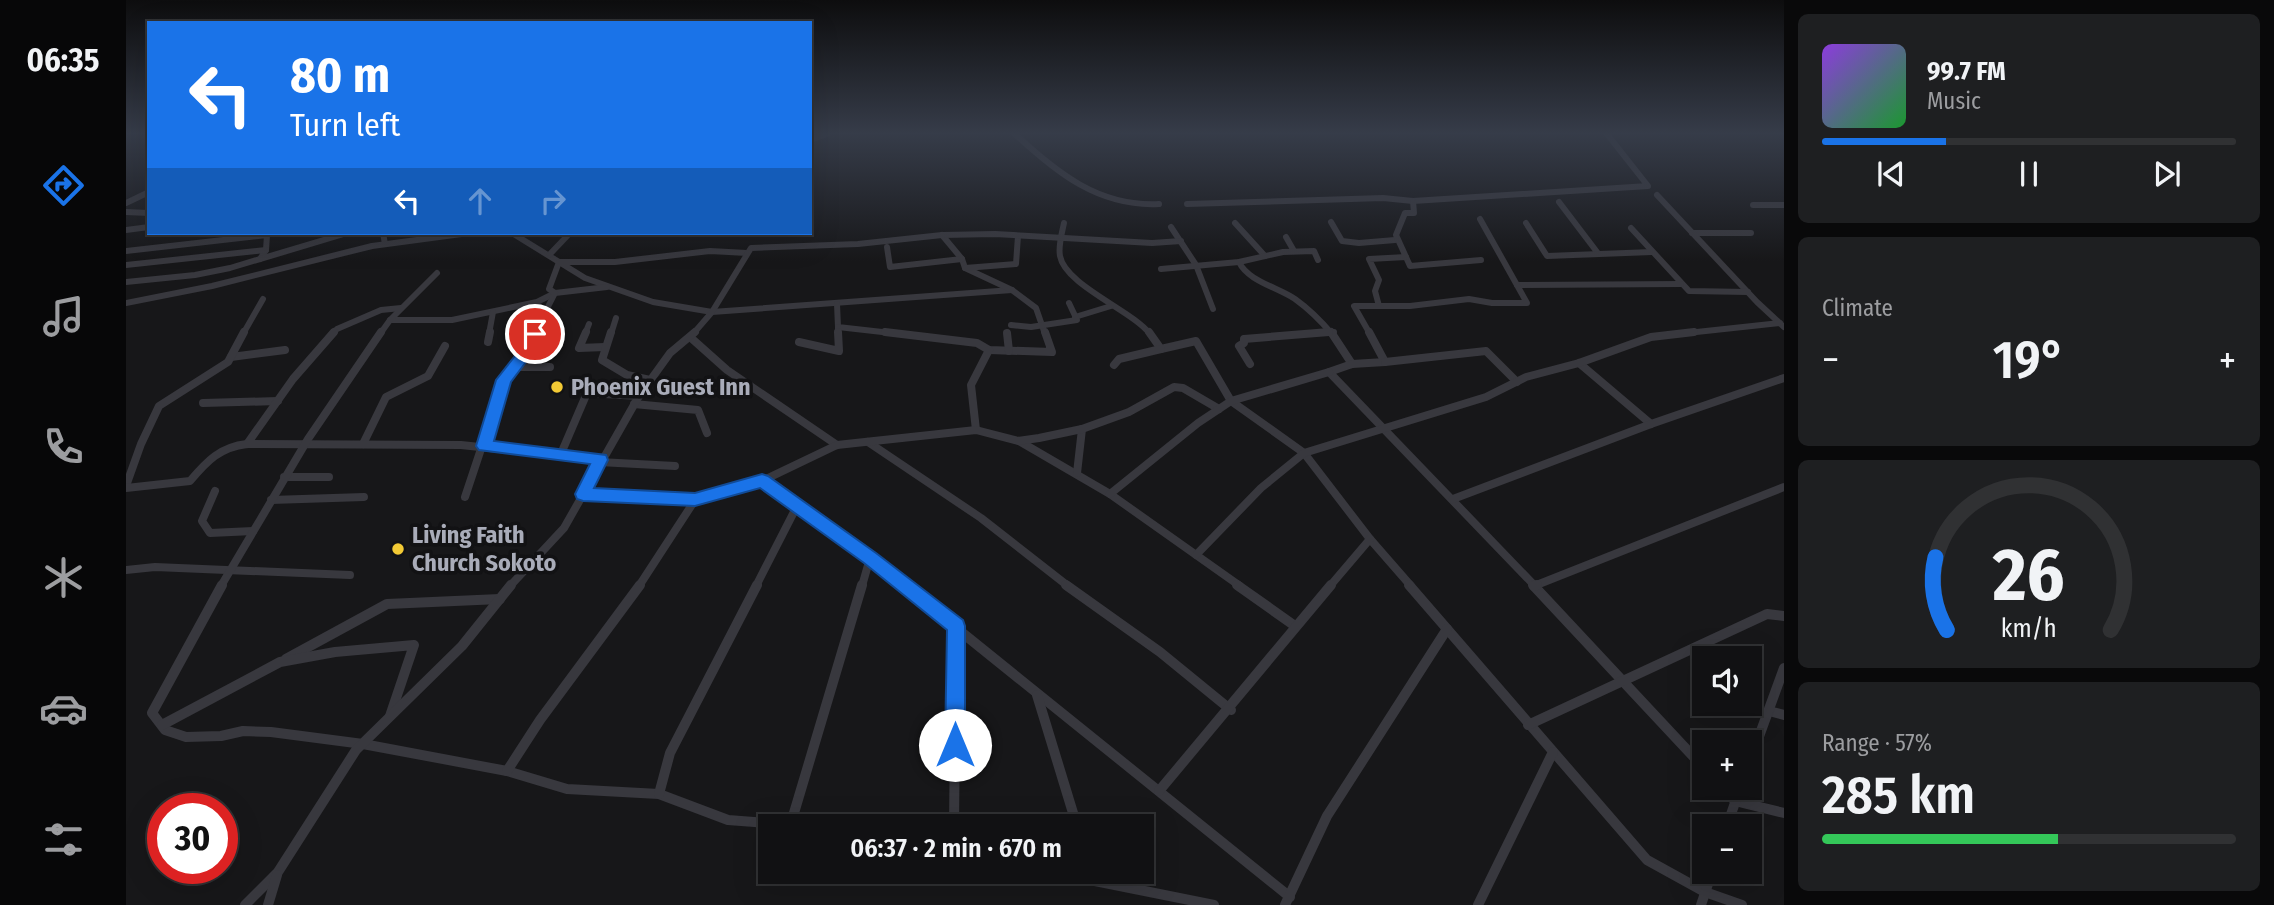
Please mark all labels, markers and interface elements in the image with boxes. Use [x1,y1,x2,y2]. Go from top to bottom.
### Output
text: 06:35 [27,41,99,79]
text: 80 m [290,46,390,105]
icon: left [175,49,266,140]
text: 99.7 FM [1927,56,2006,87]
text: Music [1927,87,1981,115]
text: Turn left [290,106,400,144]
icon: previous [1872,155,1910,193]
icon: pause [2010,155,2048,193]
icon: next [2148,155,2186,193]
icon: directions [39,161,88,210]
icon: left [388,182,426,220]
icon: ahead [461,182,499,220]
icon: right [534,182,572,220]
icon: music [39,292,88,341]
text: Climate [1822,294,1893,322]
pin [505,304,565,364]
icon: arrive [516,315,554,353]
text: 19° [1993,329,2065,392]
text: − [1822,337,1839,383]
text: + [2219,337,2236,383]
place label: Phoenix Guest Inn [571,373,751,401]
marker: Phoenix Guest Inn [549,379,565,395]
icon: phone [39,422,88,471]
place label: Living Faith Church Sokoto [412,521,557,577]
text: 26 [1992,532,2065,619]
marker: Living Faith Church Sokoto [390,541,406,557]
icon: climate [39,553,88,602]
text: km/h [2001,614,2057,644]
map controls [1692,646,1762,884]
button: sound [1692,646,1762,716]
icon: car [39,684,88,733]
position arrow [918,708,992,782]
text: Range · 57% [1822,729,1932,757]
button: + [1692,730,1762,800]
text: 285 km [1822,764,1975,827]
speed limit sign: 30 [147,793,238,884]
button: − [1692,814,1762,884]
icon: filters [39,815,88,864]
text: 06:37 · 2 min · 670 m [850,833,1062,864]

